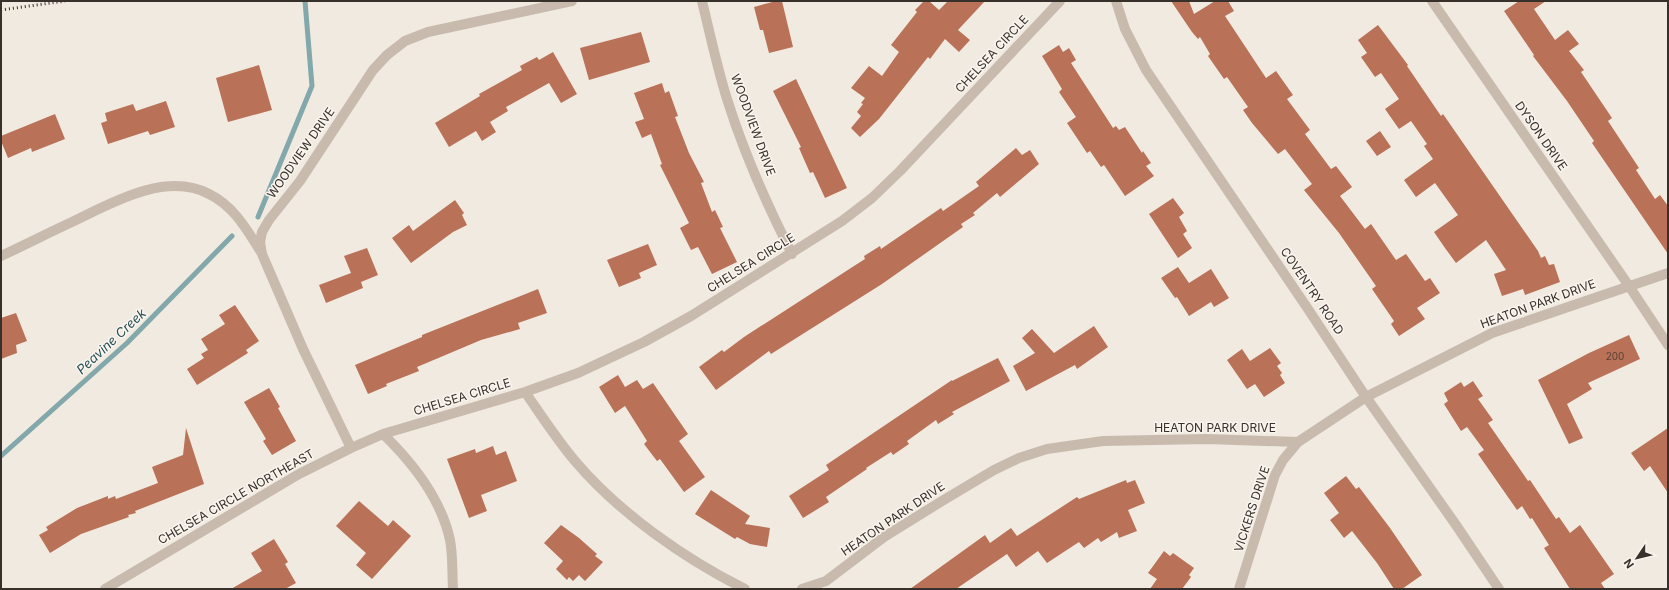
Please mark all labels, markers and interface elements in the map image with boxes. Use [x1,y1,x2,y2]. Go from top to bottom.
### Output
street label: CHELSEA CIRCLE [952,12,1031,96]
street label: WOODVIEW DRIVE [728,72,779,178]
street label: DYSON DRIVE [1512,98,1571,173]
street label: WOODVIEW DRIVE [264,104,338,201]
street label: CHELSEA CIRCLE [704,230,797,296]
street label: COVENTRY ROAD [1278,244,1347,337]
street label: HEATON PARK DRIVE [1478,276,1598,331]
water label: Peavine Creek [73,304,150,377]
house number: 200 [1606,350,1624,362]
street label: CHELSEA CIRCLE [411,375,512,418]
street label: HEATON PARK DRIVE [1154,420,1276,435]
street label: CHELSEA CIRCLE NORTHEAST [155,446,317,547]
street label: VICKERS DRIVE [1231,464,1272,554]
street label: HEATON PARK DRIVE [838,478,947,559]
north arrow [1617,538,1657,578]
text: N [1621,556,1637,571]

